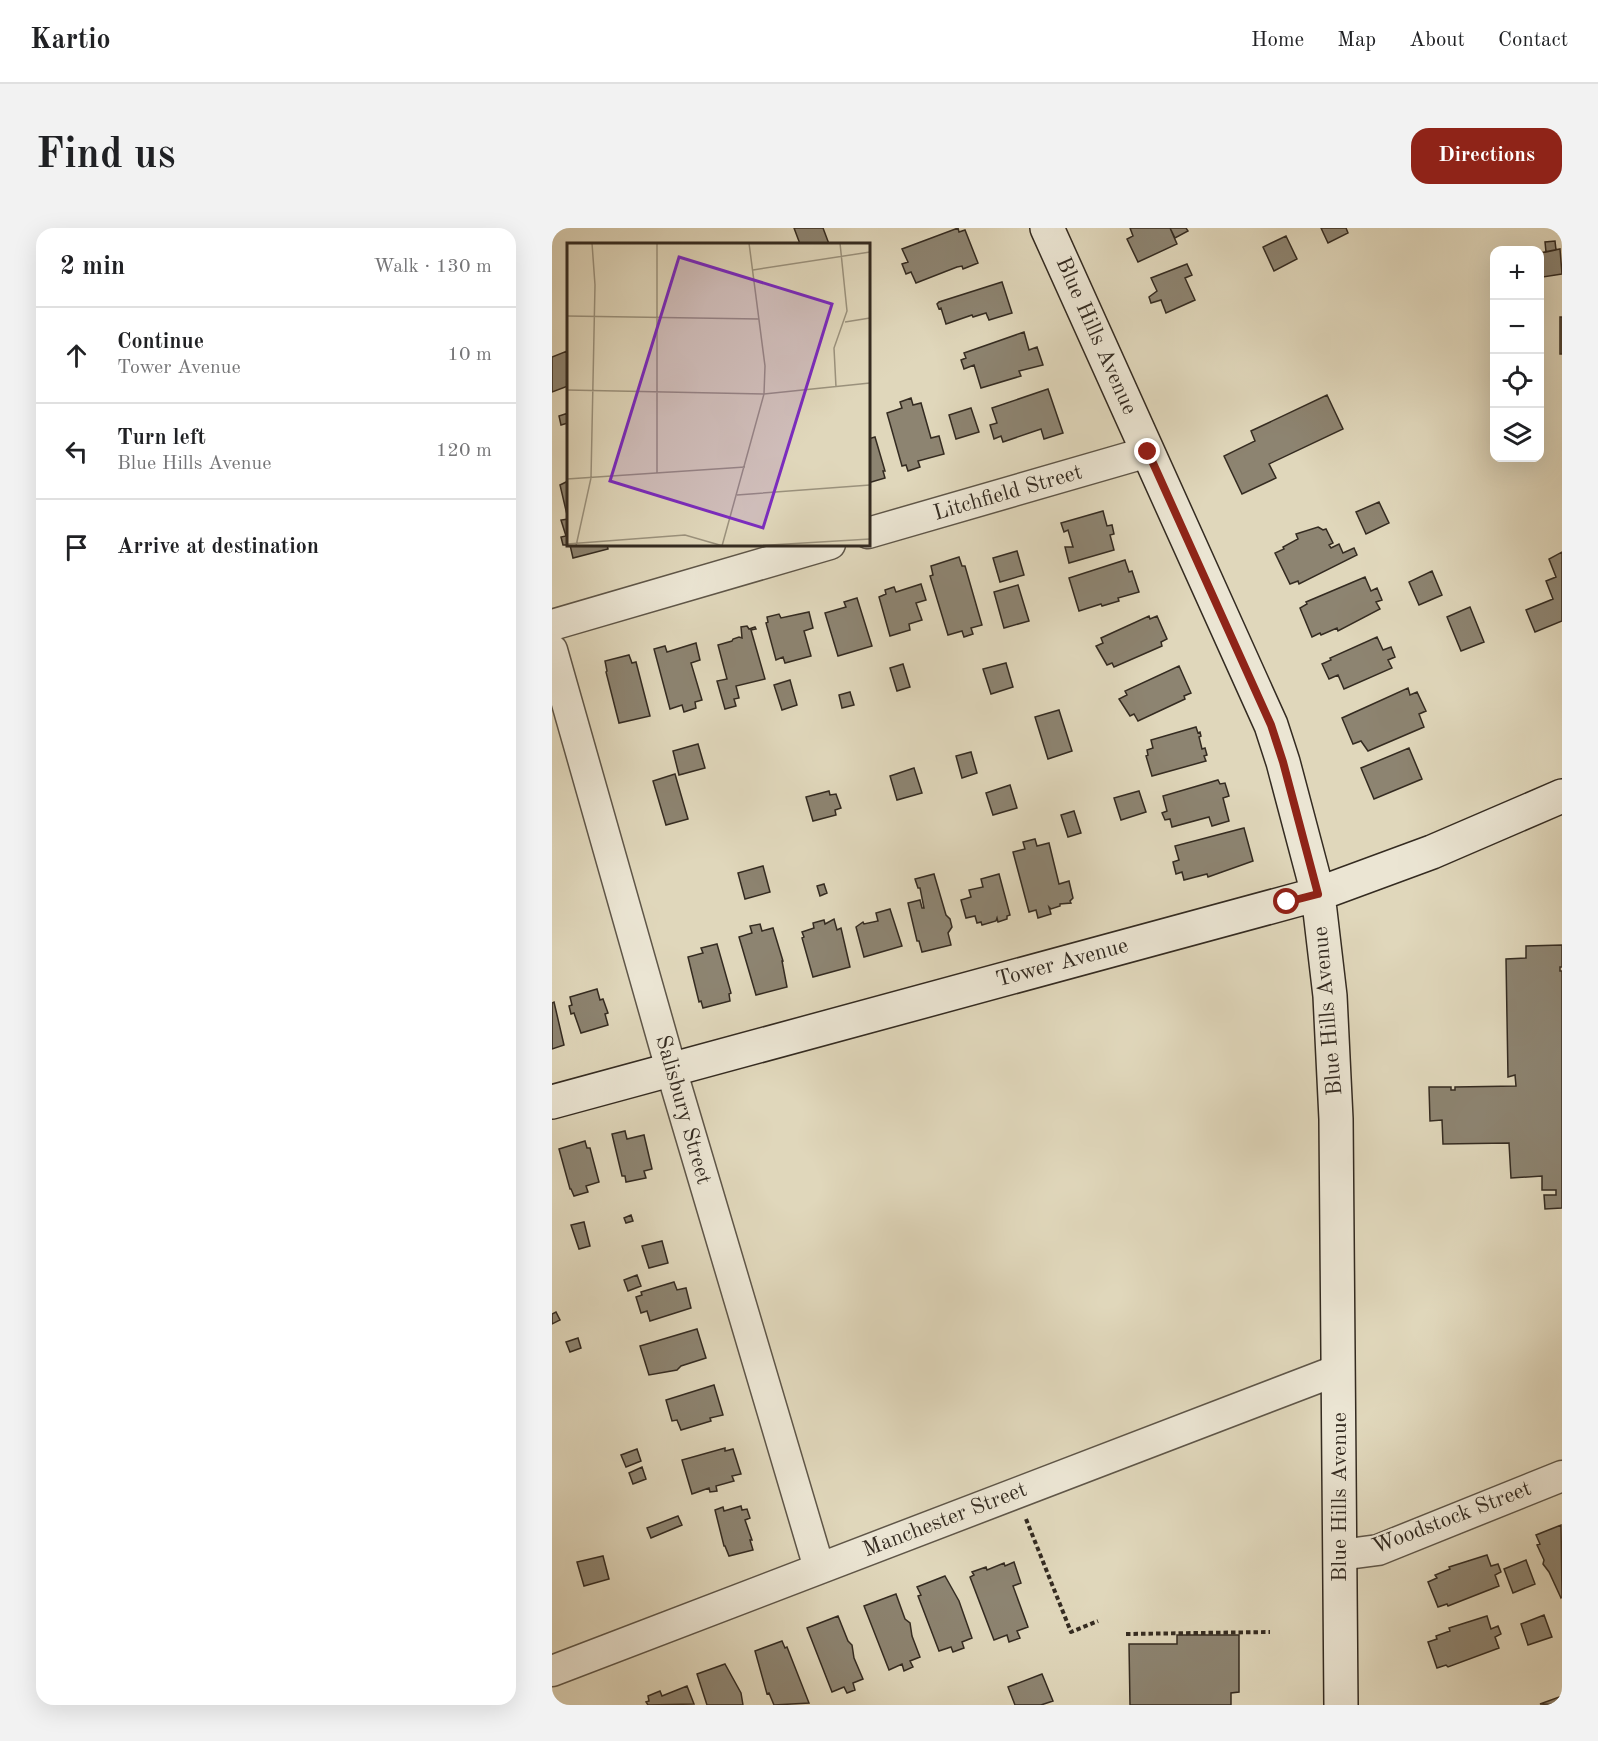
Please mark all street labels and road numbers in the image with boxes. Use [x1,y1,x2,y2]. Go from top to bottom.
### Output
street label: Blue Hills Avenue [1051,254,1141,418]
street label: Litchfield Street [931,461,1085,525]
street label: Blue Hills Avenue [1310,925,1346,1097]
street label: Tower Avenue [993,935,1131,991]
street label: Salisbury Street [651,1033,715,1187]
street label: Blue Hills Avenue [1329,1412,1351,1582]
street label: Woodstock Street [1369,1478,1535,1558]
street label: Manchester Street [860,1479,1030,1561]

